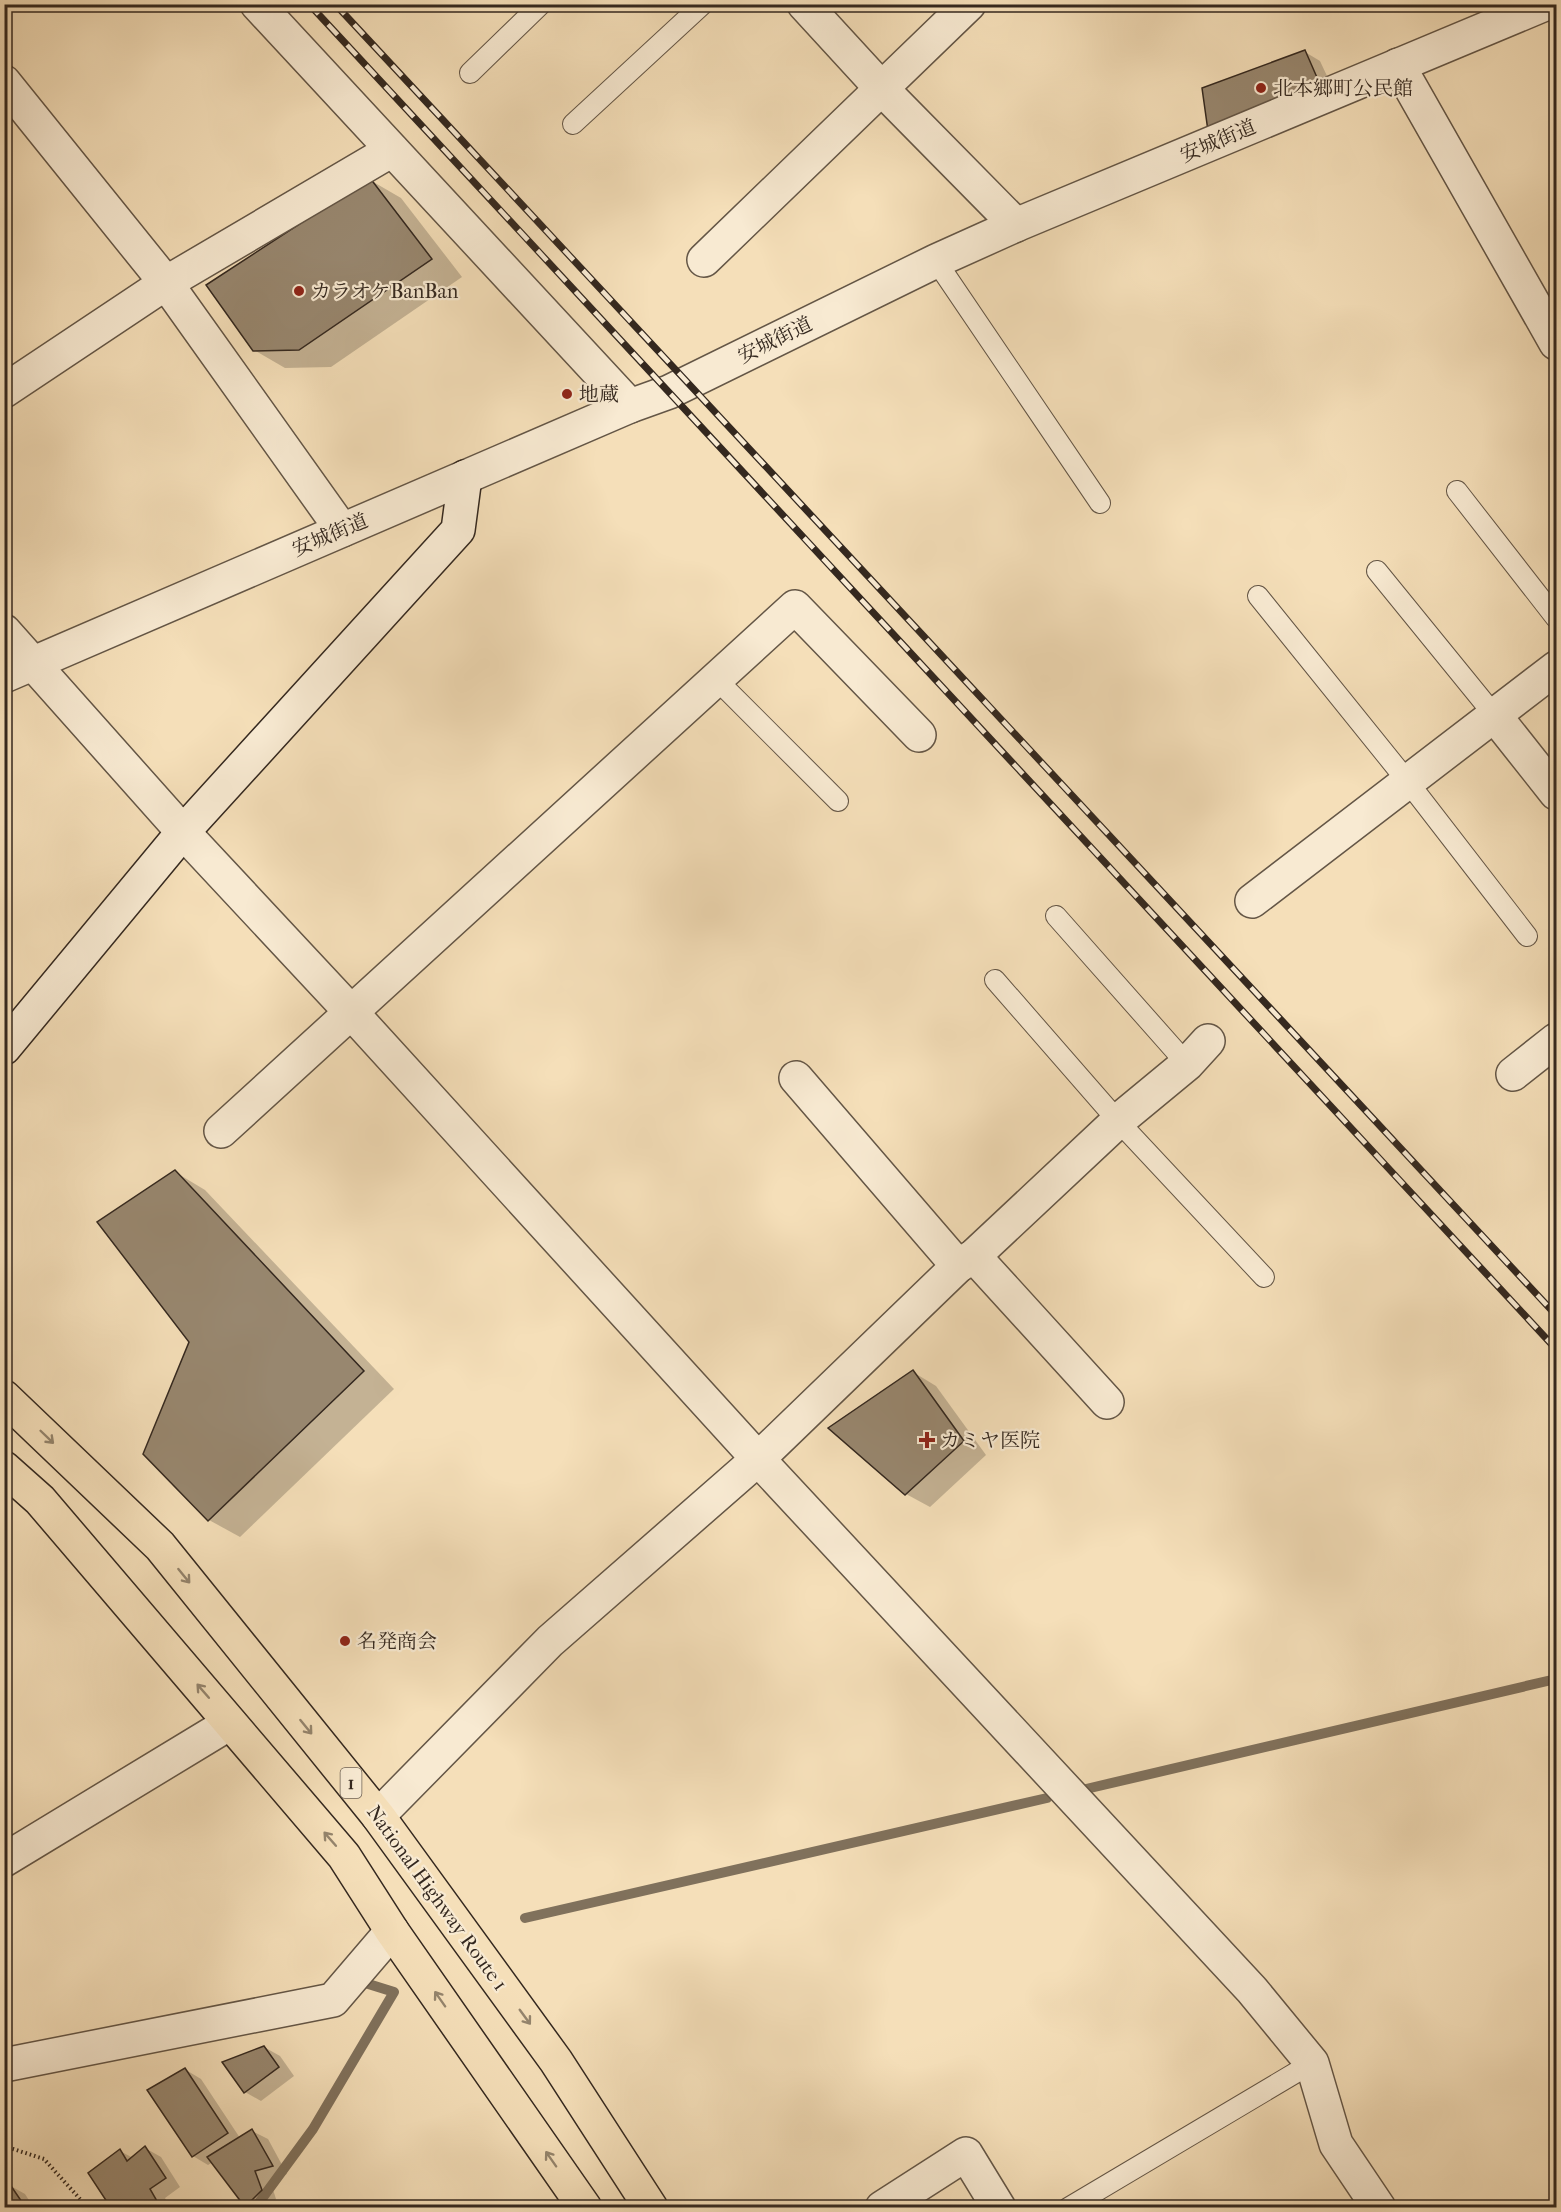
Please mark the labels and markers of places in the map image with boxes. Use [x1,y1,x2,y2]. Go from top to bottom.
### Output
place label: 北本郷町公民館 [1273,77,1413,100]
marker: 北本郷町公民館 [1254,81,1268,95]
place label: カラオケBanBan [311,280,459,303]
marker: カラオケBanBan [292,284,306,298]
place label: 地蔵 [579,383,619,406]
marker: 地蔵 [560,387,574,401]
place label: カミヤ医院 [940,1429,1040,1452]
marker: カミヤ医院 [918,1431,936,1449]
place label: 名発商会 [357,1630,437,1653]
marker: 名発商会 [338,1634,352,1648]

